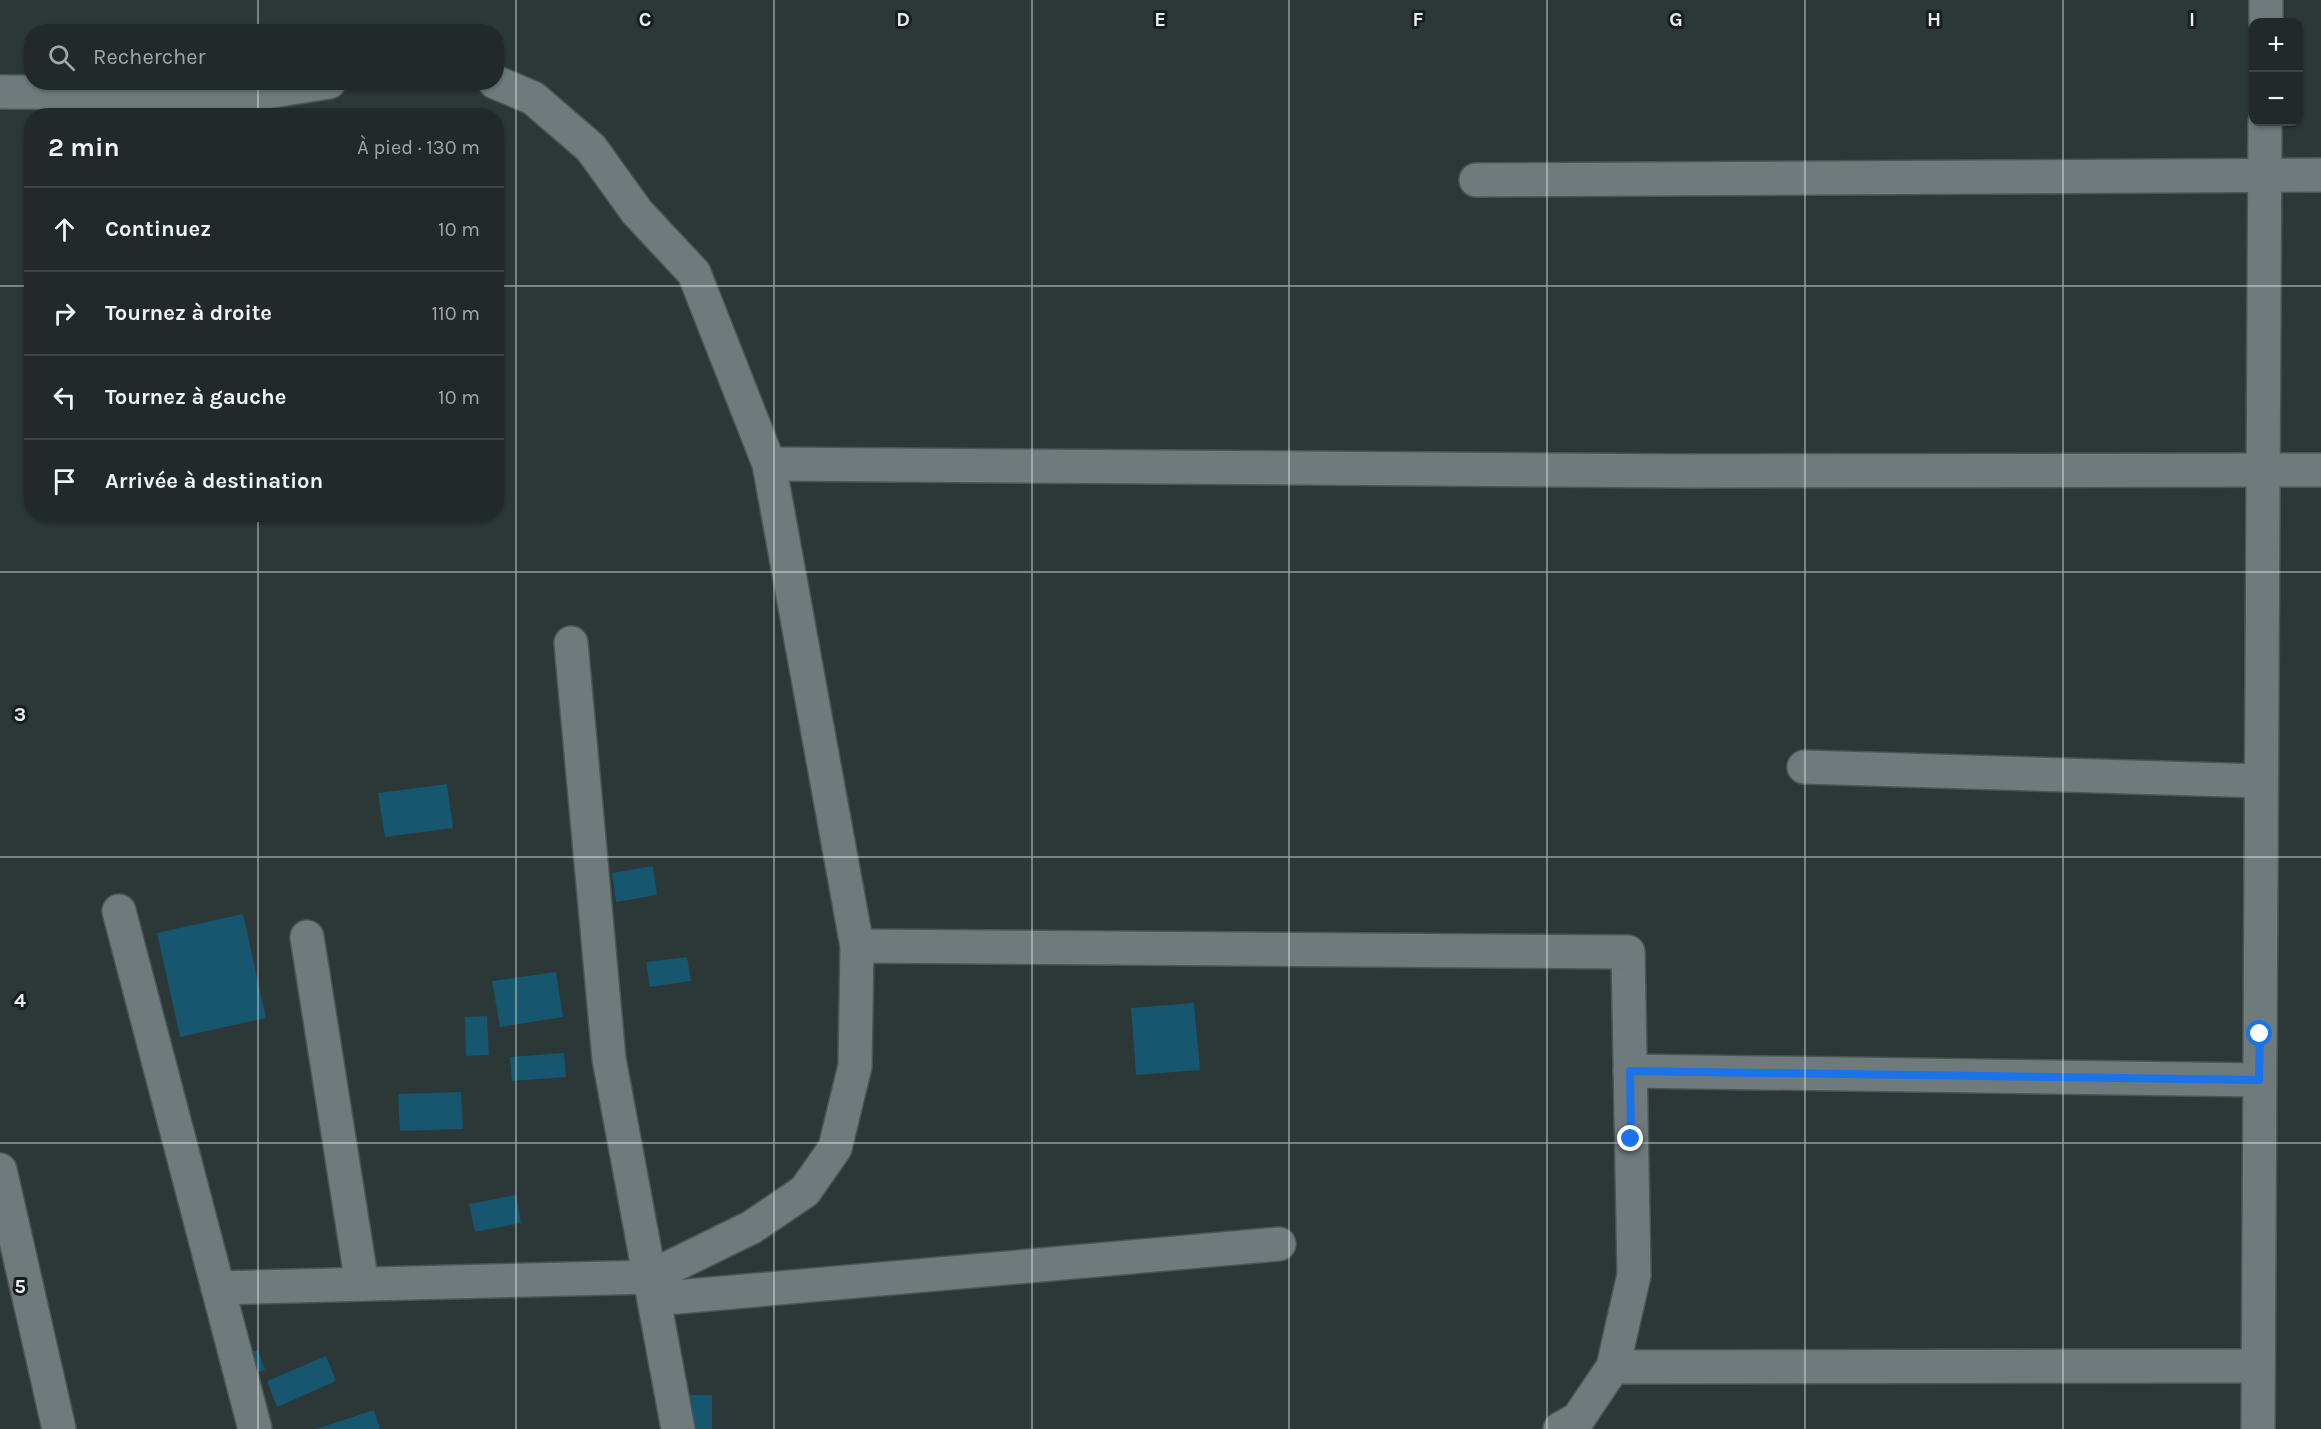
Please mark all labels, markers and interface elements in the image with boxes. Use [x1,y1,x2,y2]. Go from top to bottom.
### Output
text: C [639,8,651,31]
text: D [896,8,910,31]
text: E [1154,8,1166,31]
text: F [1413,8,1424,31]
text: G [1669,8,1683,31]
text: H [1927,8,1941,31]
text: I [2189,8,2195,31]
map controls [2249,18,2303,126]
button: + [2249,18,2303,72]
search box [24,24,504,90]
icon: search [45,41,78,74]
text: Rechercher [93,44,206,70]
button: − [2249,72,2303,126]
text: 2 min [48,132,120,163]
text: À pied · 130 m [357,136,480,159]
icon: ahead [48,213,81,246]
text: Continuez [105,216,211,242]
text: 10 m [438,218,480,241]
icon: right [48,297,81,330]
text: Tournez à droite [105,300,272,326]
text: 110 m [431,302,480,325]
icon: left [48,381,81,414]
text: Tournez à gauche [105,384,286,410]
text: 10 m [438,386,480,409]
icon: arrive [48,465,81,498]
text: Arrivée à destination [105,468,323,494]
text: 3 [14,703,26,726]
text: 4 [14,989,26,1012]
route start [2246,1020,2272,1046]
route end [1617,1125,1643,1151]
text: 5 [14,1275,26,1298]

